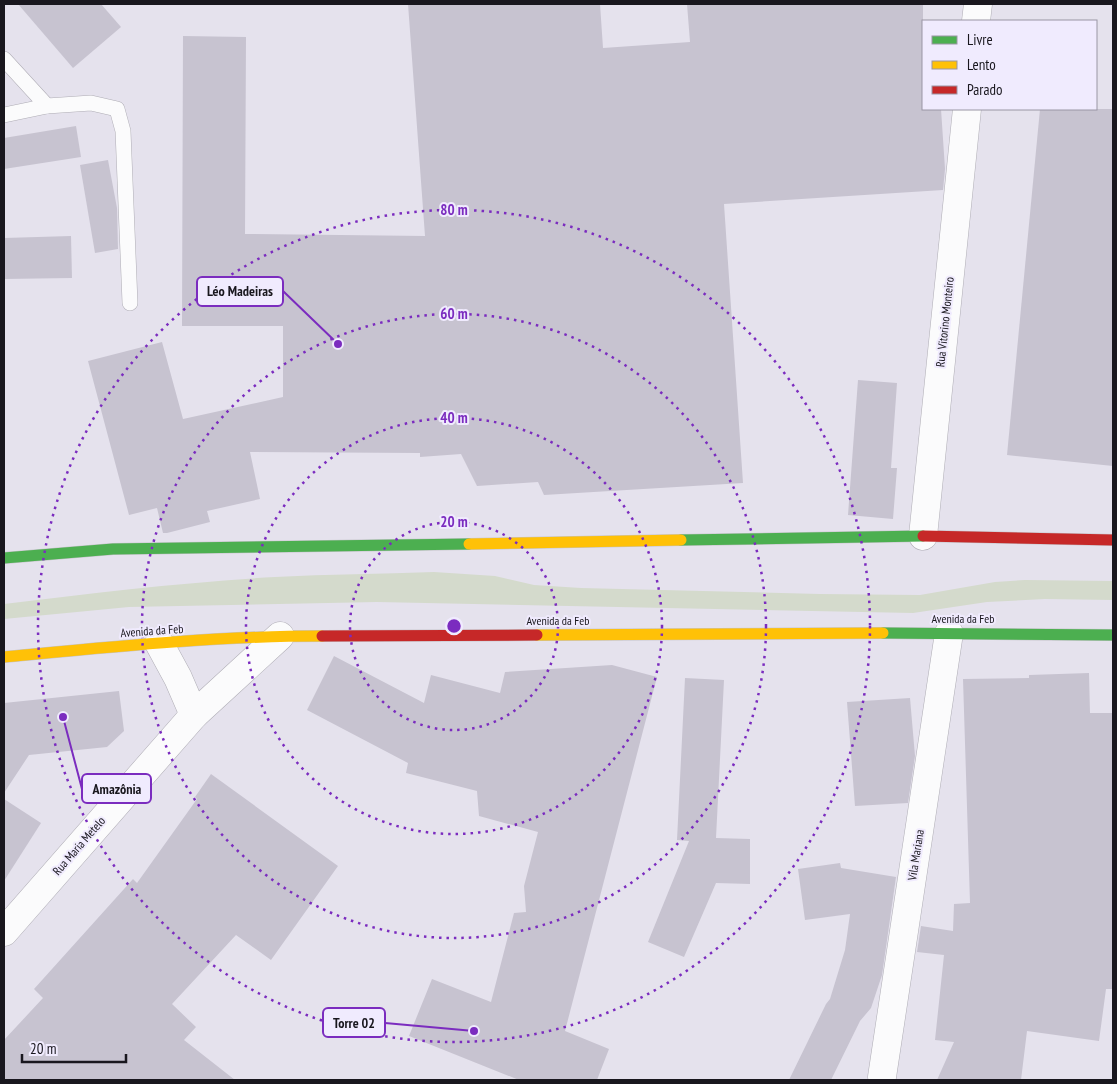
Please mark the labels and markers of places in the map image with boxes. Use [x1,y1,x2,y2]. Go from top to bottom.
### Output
callout: Léo Madeiras [197,277,283,306]
centre of rings [445,617,463,635]
callout: Amazônia [82,774,151,803]
callout: Torre 02 [323,1008,385,1037]

